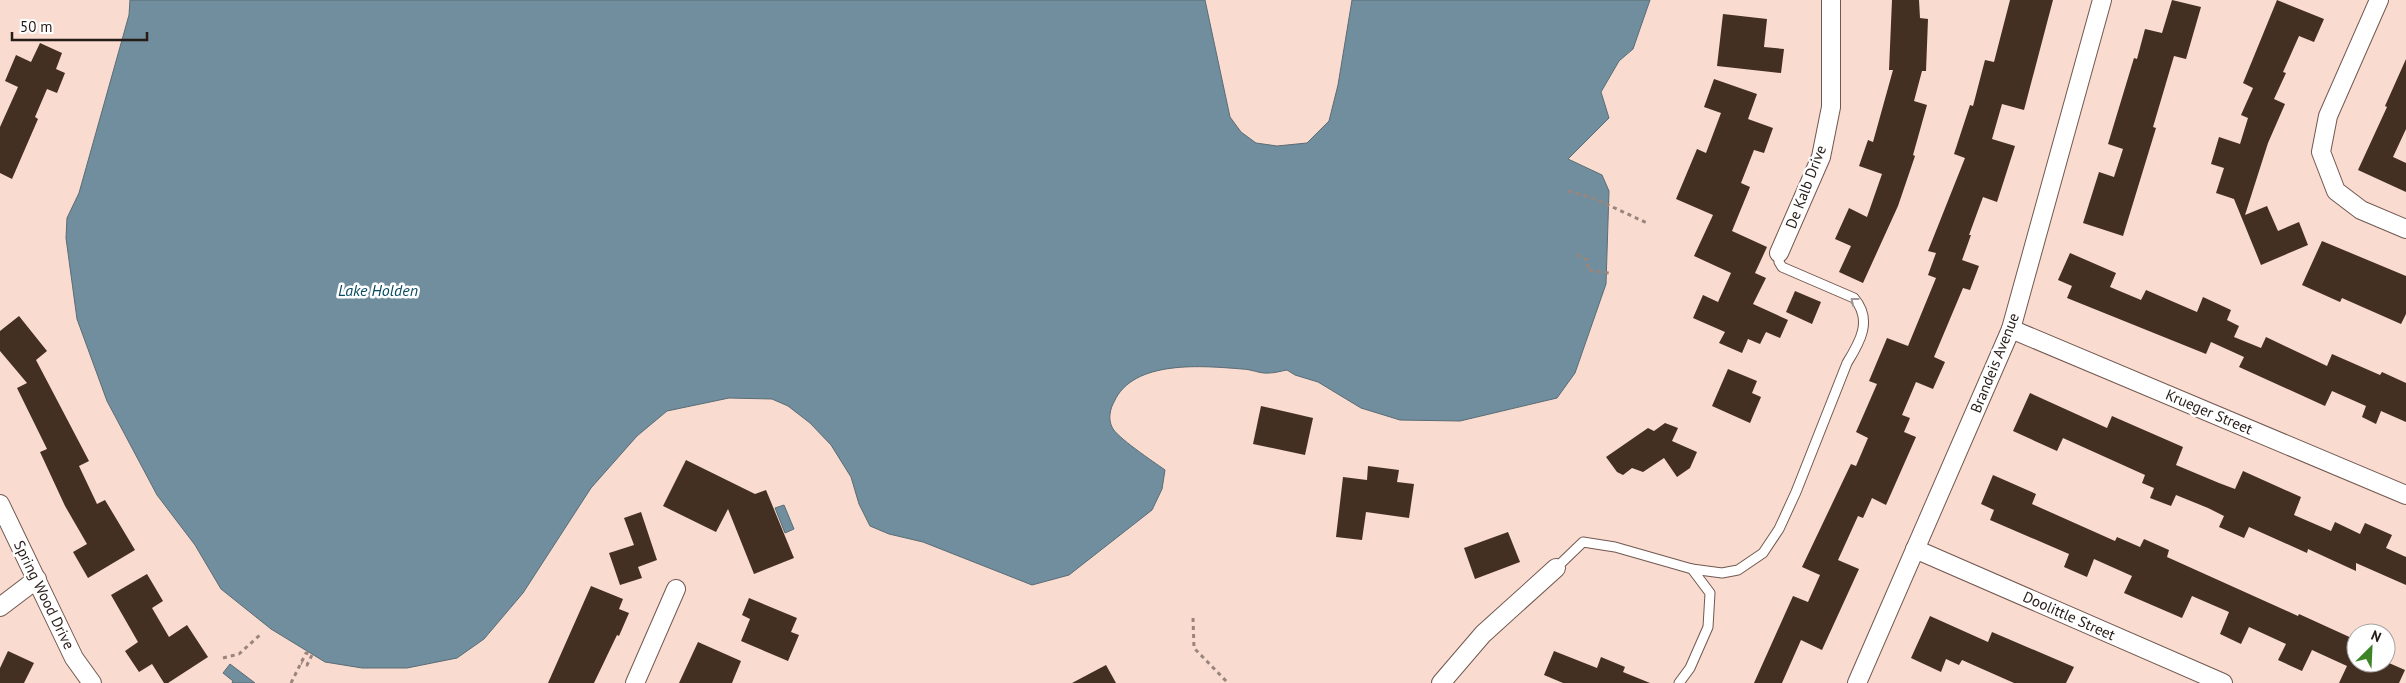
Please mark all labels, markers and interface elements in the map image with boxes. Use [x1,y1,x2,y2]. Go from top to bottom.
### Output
scale bar [12,10,148,42]
text: 50 m [20,17,53,36]
street label: De Kalb Drive [1781,142,1830,231]
water label: Lake Holden [338,280,418,300]
one-way arrow [1851,298,1860,306]
street label: Brandeis Avenue [1966,310,2023,415]
street label: Krueger Street [2163,385,2255,438]
street label: Spring Wood Drive [10,537,79,652]
street label: Doolittle Street [2020,587,2118,644]
north arrow [2346,623,2396,673]
text: N [2368,626,2384,646]

